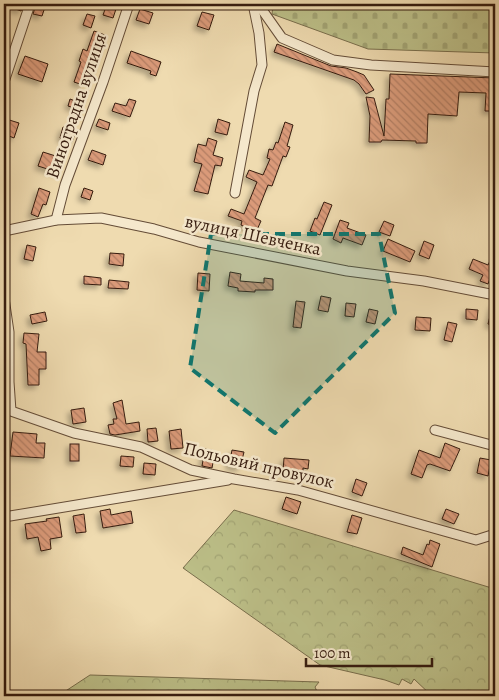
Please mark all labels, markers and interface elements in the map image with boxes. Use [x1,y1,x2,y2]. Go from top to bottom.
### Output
street label: Виноградна вулиця [40,30,112,182]
street label: вулиця Шевченка [183,209,324,261]
street label: Польовий провулок [181,436,337,494]
scale bar [306,635,433,667]
text: 100 m [314,643,351,663]

